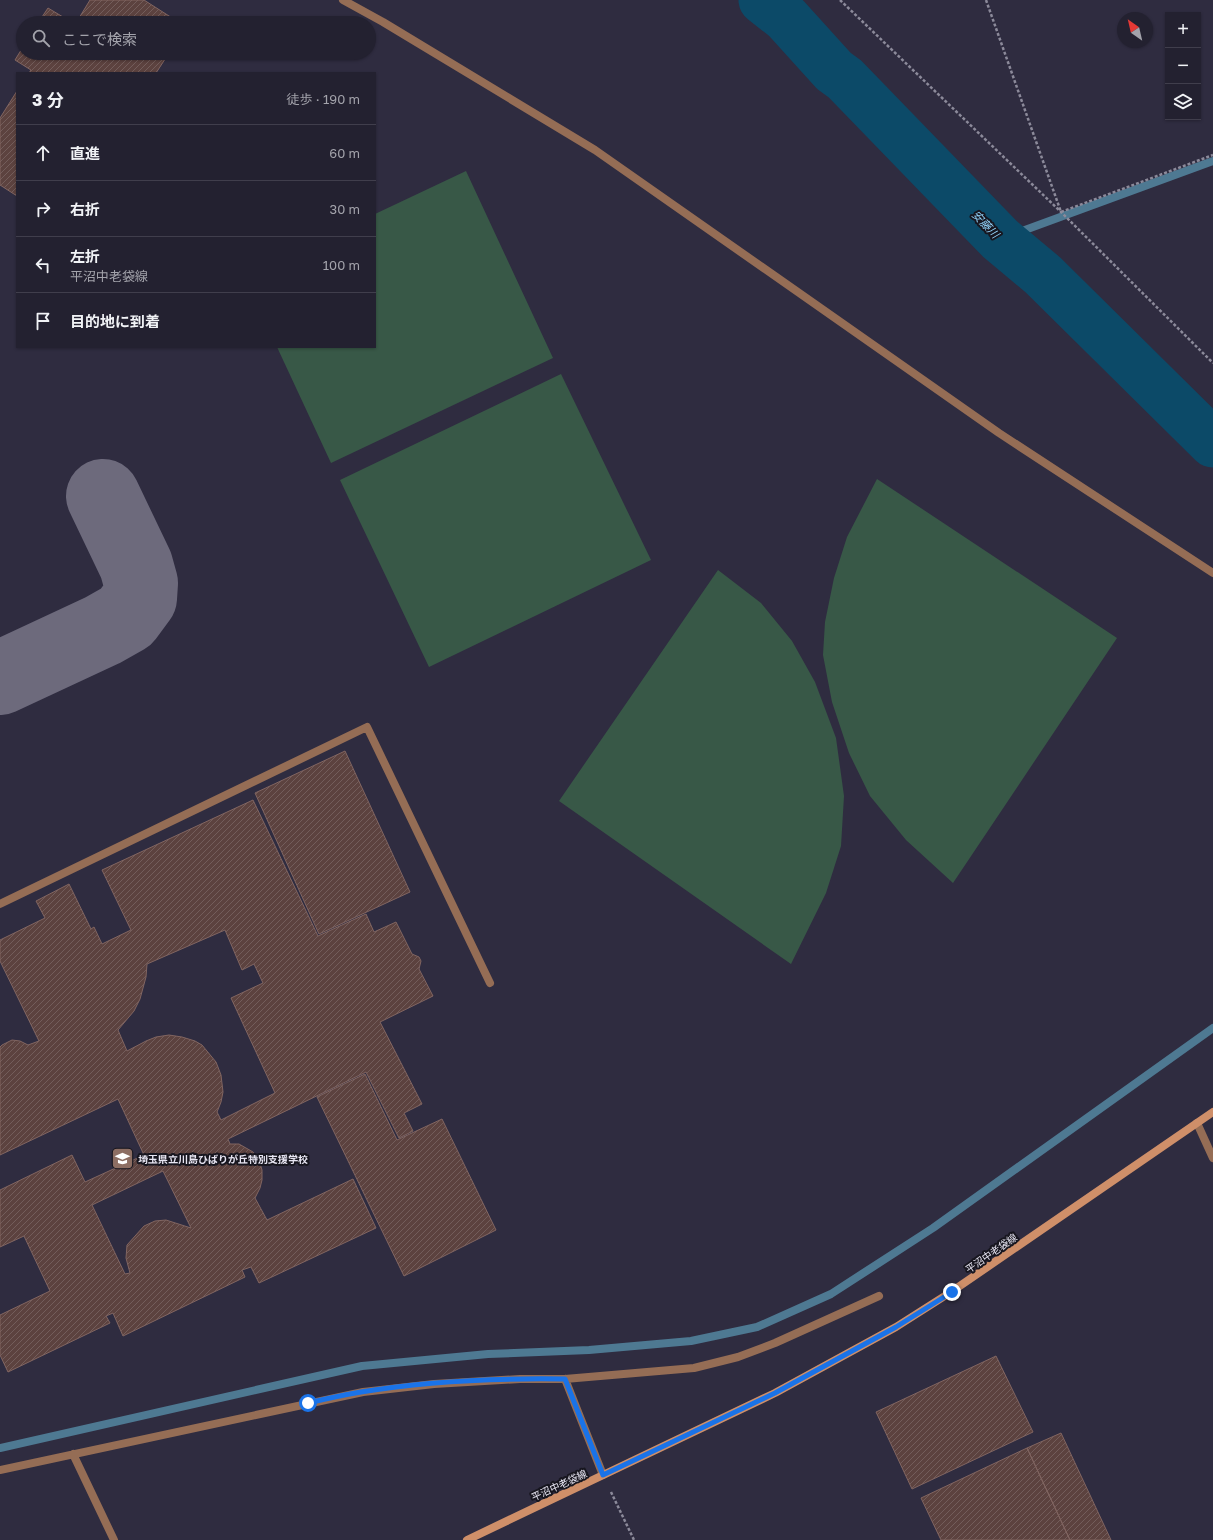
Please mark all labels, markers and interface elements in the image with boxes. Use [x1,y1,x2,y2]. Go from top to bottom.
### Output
north arrow [1117,12,1153,48]
map controls [1165,12,1201,120]
button: + [1165,12,1201,48]
search box [16,16,376,60]
icon: search [30,27,52,49]
text: ここで検索 [62,30,137,48]
button: − [1165,48,1201,84]
button: layers [1165,84,1201,120]
text: 3 分 [32,89,64,110]
text: 徒歩 · 190 m [287,91,360,107]
icon: ahead [32,142,54,164]
text: 直進 [70,144,100,162]
text: 60 m [329,145,360,161]
icon: right [32,198,54,220]
text: 右折 [70,200,100,218]
text: 30 m [330,201,360,217]
water label: 安藤川 [970,208,1003,241]
text: 左折 [70,247,100,265]
icon: left [32,254,54,276]
text: 100 m [323,257,360,273]
text: 平沼中老袋線 [70,268,148,284]
icon: arrive [32,310,54,332]
text: 目的地に到着 [70,312,160,330]
school or university icon: 埼玉県立川島ひばりが丘特別支援学校 [109,1146,135,1172]
place label: 埼玉県立川島ひばりが丘特別支援学校 [138,1153,308,1165]
street label: 平沼中老袋線 [963,1231,1019,1275]
route end [943,1283,961,1301]
route start [299,1394,317,1412]
street label: 平沼中老袋線 [529,1467,589,1503]

